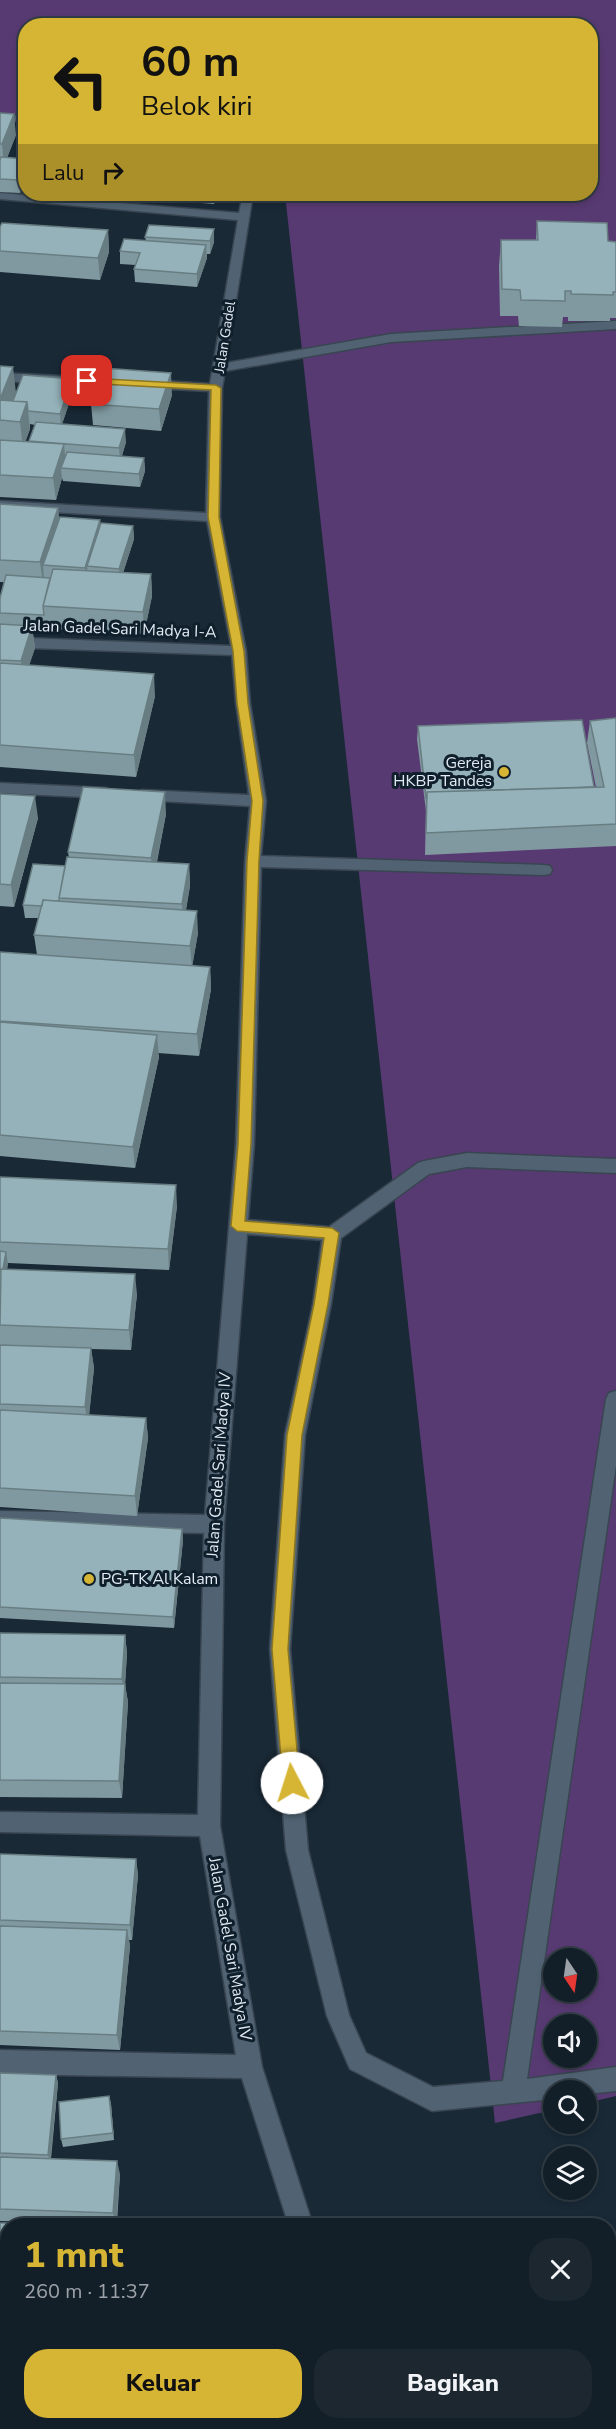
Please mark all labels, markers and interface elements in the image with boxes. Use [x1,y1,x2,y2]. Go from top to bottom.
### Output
text: 60 m [141,34,240,91]
icon: left [42,42,120,120]
text: Belok kiri [141,88,253,125]
icon: right [96,156,129,189]
text: Lalu [42,158,84,188]
street label: Jalan Gadel [210,299,240,375]
pin [61,355,112,406]
icon: arrive [70,364,103,397]
street label: Jalan Gadel Sari Madya I-A [22,615,217,643]
place label: Gereja HKBP Tandes [393,752,492,792]
marker: Gereja HKBP Tandes [497,765,511,779]
street label: Jalan Gadel Sari Madya IV [201,1370,237,1560]
place label: PG-TK Al Kalam [101,1568,218,1590]
marker: PG-TK Al Kalam [82,1572,96,1586]
position arrow [260,1751,324,1815]
street label: Jalan Gadel Sari Madya IV [203,1855,257,2043]
north arrow [543,1948,597,2002]
map controls [543,1948,597,2200]
button: sound [543,2014,597,2068]
button: search [543,2080,597,2134]
button: layers [543,2146,597,2200]
text: 1 mnt [24,2231,124,2280]
button: close [529,2238,592,2301]
text: 260 m · 11:37 [24,2278,150,2305]
button: Keluar [24,2349,302,2418]
button: Bagikan [314,2349,592,2418]

